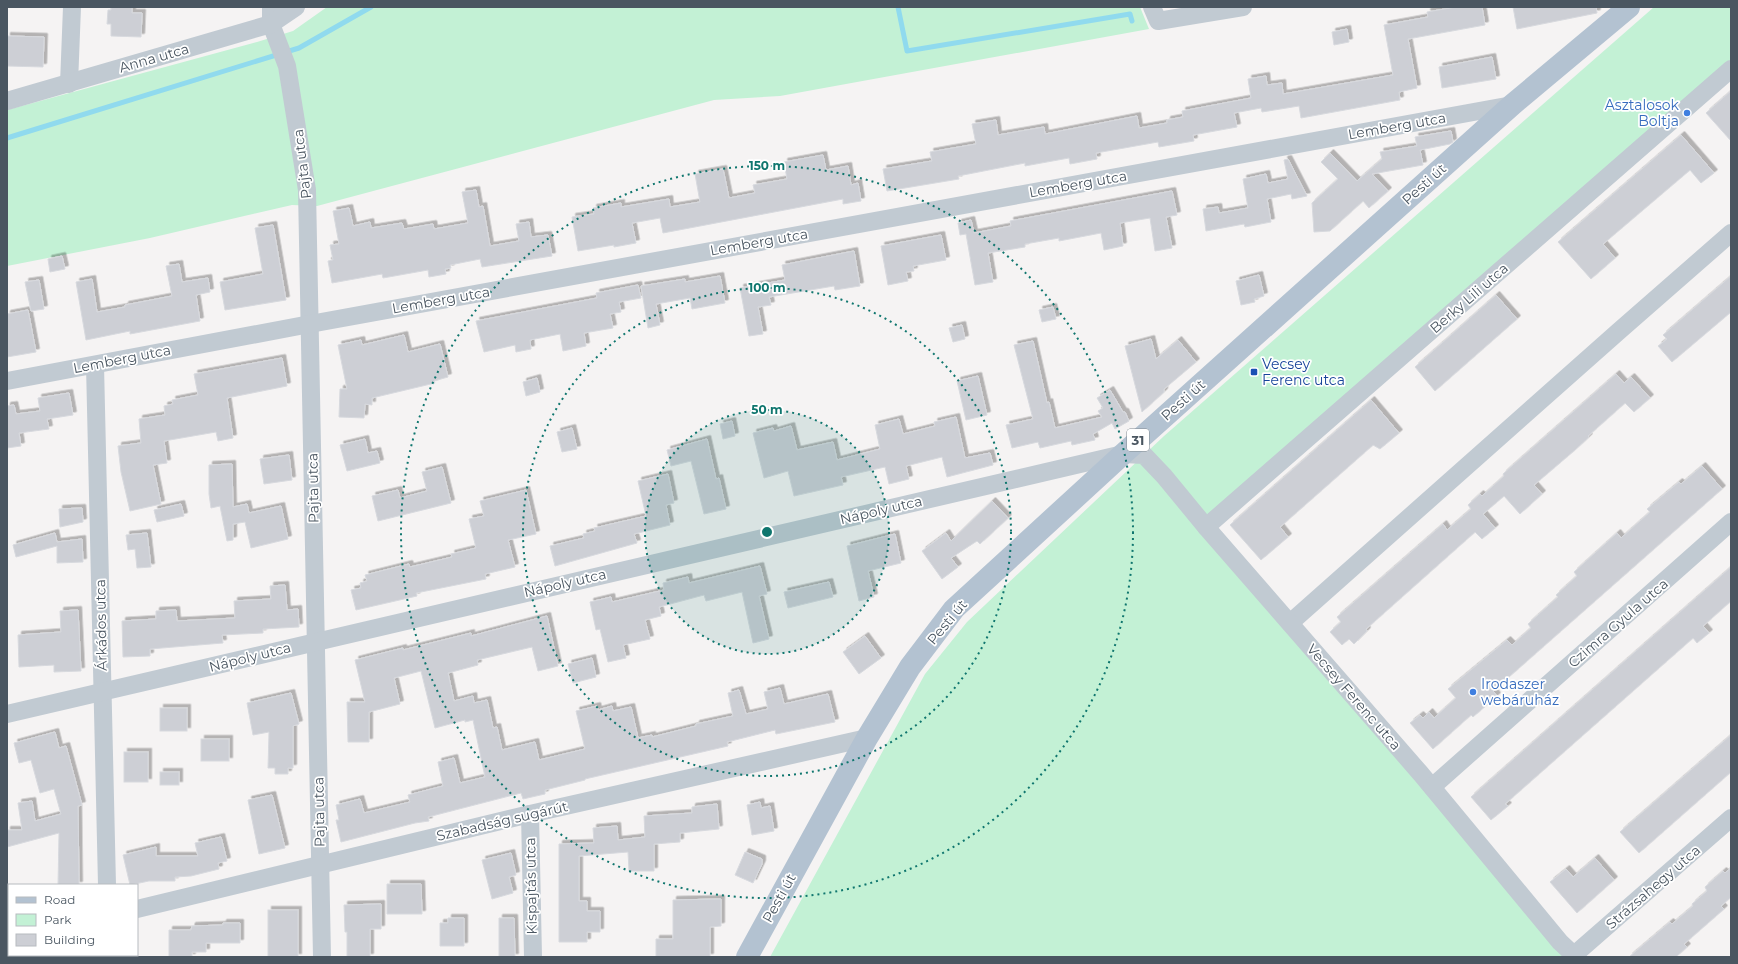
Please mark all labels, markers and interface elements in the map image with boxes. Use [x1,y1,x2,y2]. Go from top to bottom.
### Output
street label: Anna utca [117,39,191,77]
place label: Asztalosok Boltja [1605,96,1680,130]
marker: Asztalosok Boltja [1682,108,1692,118]
street label: Lemberg utca [1347,109,1447,143]
street label: Pajta utca [289,128,315,200]
text: 150 m [749,158,785,173]
street label: Pesti út [1398,159,1450,209]
street label: Lemberg utca [1028,167,1128,201]
street label: Lemberg utca [709,225,809,259]
street label: Berky Lili utca [1426,259,1512,337]
text: 100 m [749,280,785,295]
street label: Lemberg utca [391,283,491,317]
street label: Lemberg utca [72,341,172,377]
place label: Vecsey Ferenc utca [1262,355,1345,389]
marker: Vecsey Ferenc utca [1249,367,1259,377]
street label: Pesti út [1157,375,1209,425]
text: 50 m [751,402,783,417]
road number: 31 [1127,429,1149,451]
street label: Pajta utca [303,453,323,523]
street label: Nápoly utca [838,492,924,528]
centre of rings [760,525,774,539]
street label: Nápoly utca [522,565,608,601]
street label: Czimra Gyula utca [1564,575,1672,671]
street label: Árkádos utca [91,579,111,671]
street label: Pesti út [923,596,971,648]
street label: Nápoly utca [207,638,293,676]
street label: Vecsey Ferenc utca [1303,640,1405,754]
place label: Irodaszer webáruház [1481,675,1559,709]
marker: Irodaszer webáruház [1468,687,1478,697]
street label: Pajta utca [309,777,329,847]
street label: Szabadság sugárút [435,797,570,845]
street label: Kispajtás utca [521,837,541,935]
street label: Strázsahegy utca [1602,841,1704,933]
street label: Pesti út [758,870,800,926]
legend [8,884,138,956]
text: Road [44,892,75,907]
text: Park [44,912,72,927]
text: Building [44,932,95,947]

